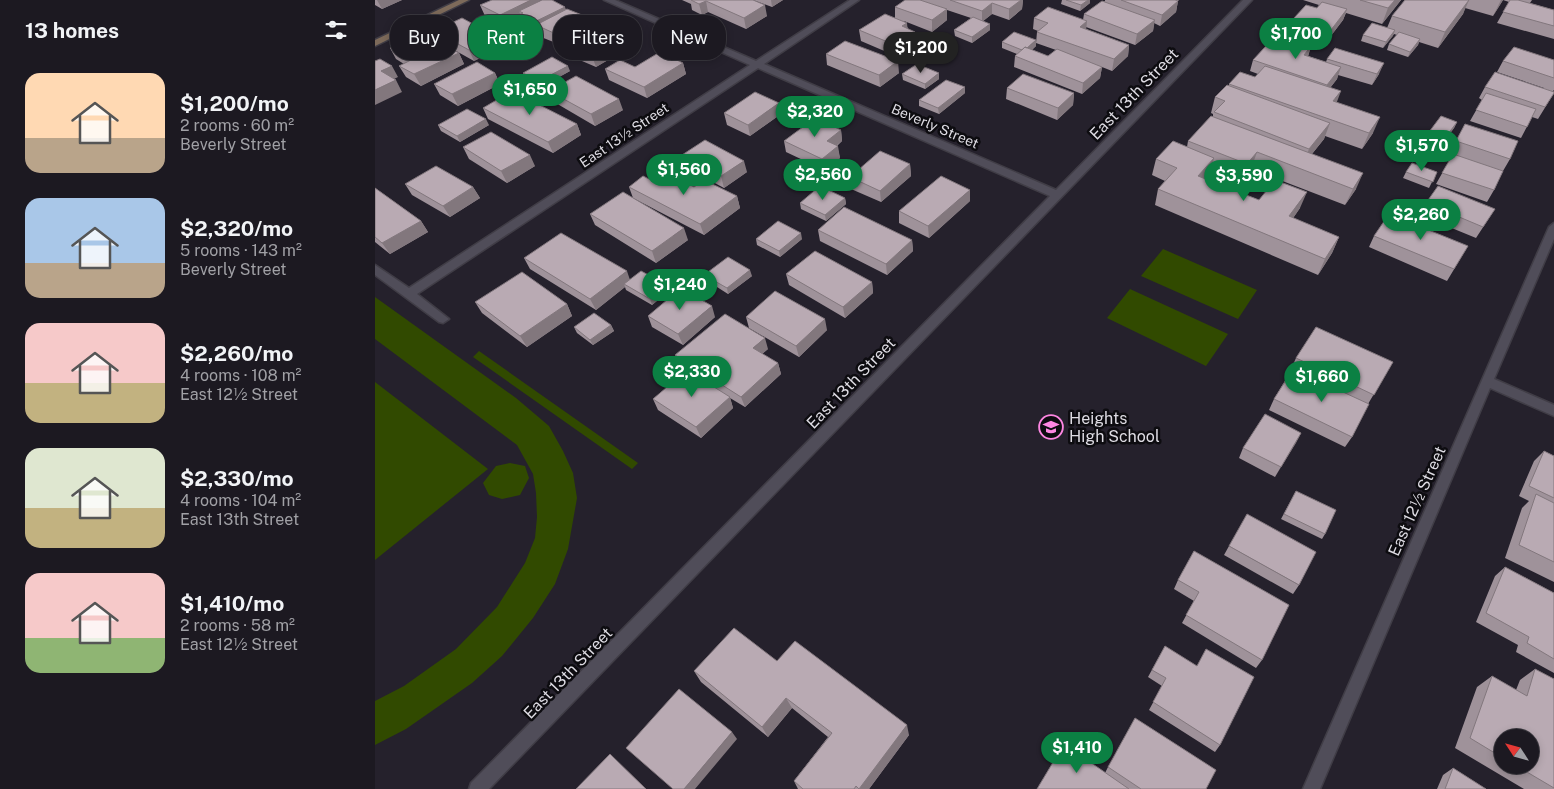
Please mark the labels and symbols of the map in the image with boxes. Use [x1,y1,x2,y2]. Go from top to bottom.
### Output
pin: $1,700 [1255,18,1337,60]
pin: $1,200 [880,32,962,74]
street label: East 13th Street [1086,44,1182,144]
pin: $1,650 [489,74,571,116]
pin: $2,320 [774,96,856,138]
street label: East 13½ Street [576,99,672,171]
street label: Beverly Street [889,100,981,152]
pin: $1,570 [1381,130,1463,172]
pin: $1,560 [643,154,725,196]
pin: $2,560 [782,158,864,201]
pin: $3,590 [1203,160,1285,202]
pin: $2,260 [1380,198,1462,241]
pin: $1,240 [639,268,721,311]
street label: East 13th Street [803,333,899,433]
pin: $2,330 [651,356,733,398]
pin: $1,660 [1281,360,1363,403]
place label: Heights High School [1069,409,1160,446]
school or university icon: Heights High School [1038,414,1064,440]
street label: East 12½ Street [1384,443,1450,559]
street label: East 13th Street [520,623,616,723]
north arrow [1494,729,1539,774]
pin: $1,410 [1036,732,1118,774]

